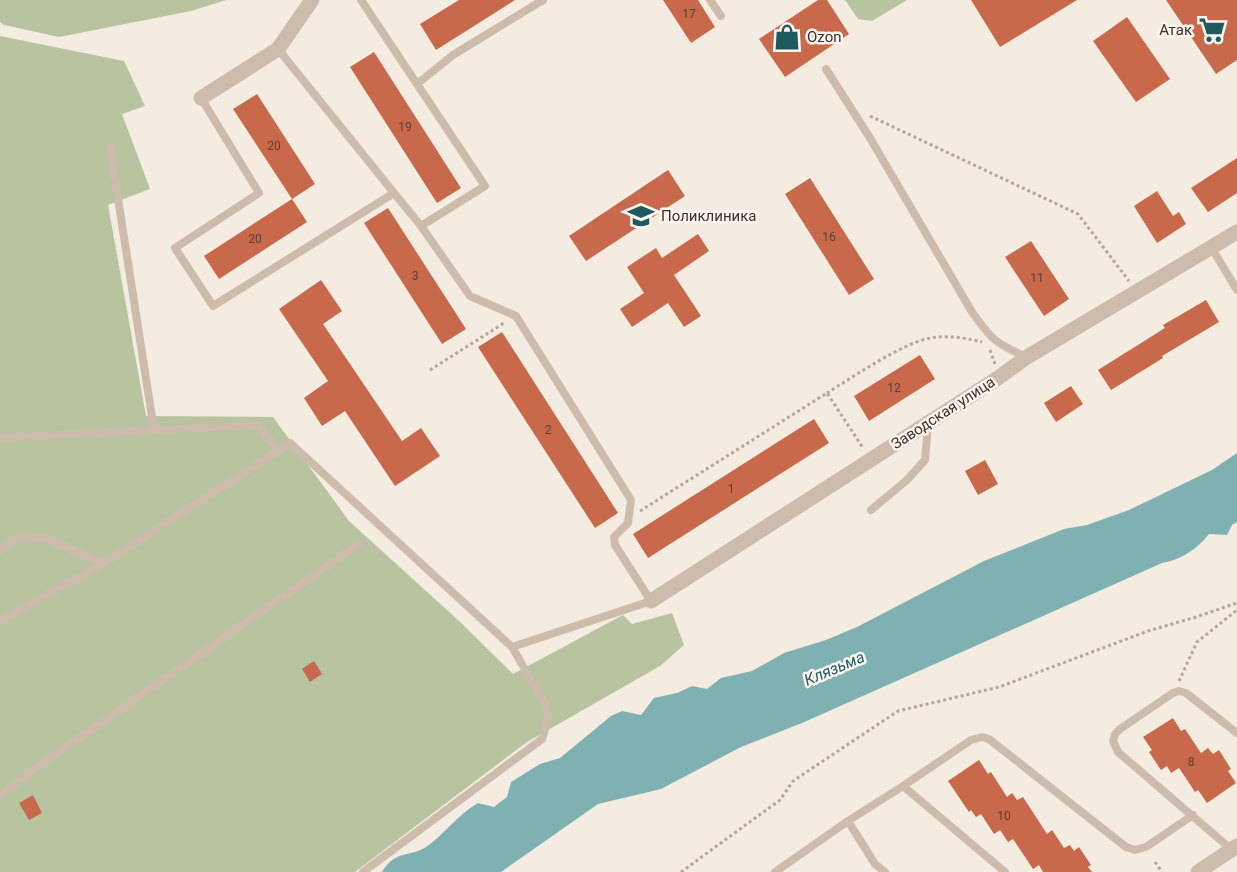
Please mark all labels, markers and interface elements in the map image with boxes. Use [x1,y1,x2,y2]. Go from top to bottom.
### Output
house number: 17 [682,7,696,21]
supermarket icon: Атак [1197,15,1227,45]
place label: Атак [1159,21,1192,39]
shop icon: Ozon [772,22,802,52]
place label: Ozon [807,28,841,46]
house number: 19 [398,120,412,134]
house number: 20 [267,139,281,153]
school or university icon: Поликлиника [626,201,656,231]
place label: Поликлиника [661,207,756,225]
house number: 16 [822,230,836,244]
house number: 20 [248,232,262,246]
house number: 3 [412,269,418,283]
house number: 11 [1030,271,1044,285]
street label: Заводская улица [888,373,998,453]
house number: 12 [887,381,901,395]
house number: 2 [545,423,552,437]
house number: 1 [728,482,734,496]
water label: Клязьма [801,647,867,690]
house number: 8 [1188,755,1195,769]
house number: 10 [997,809,1011,823]

